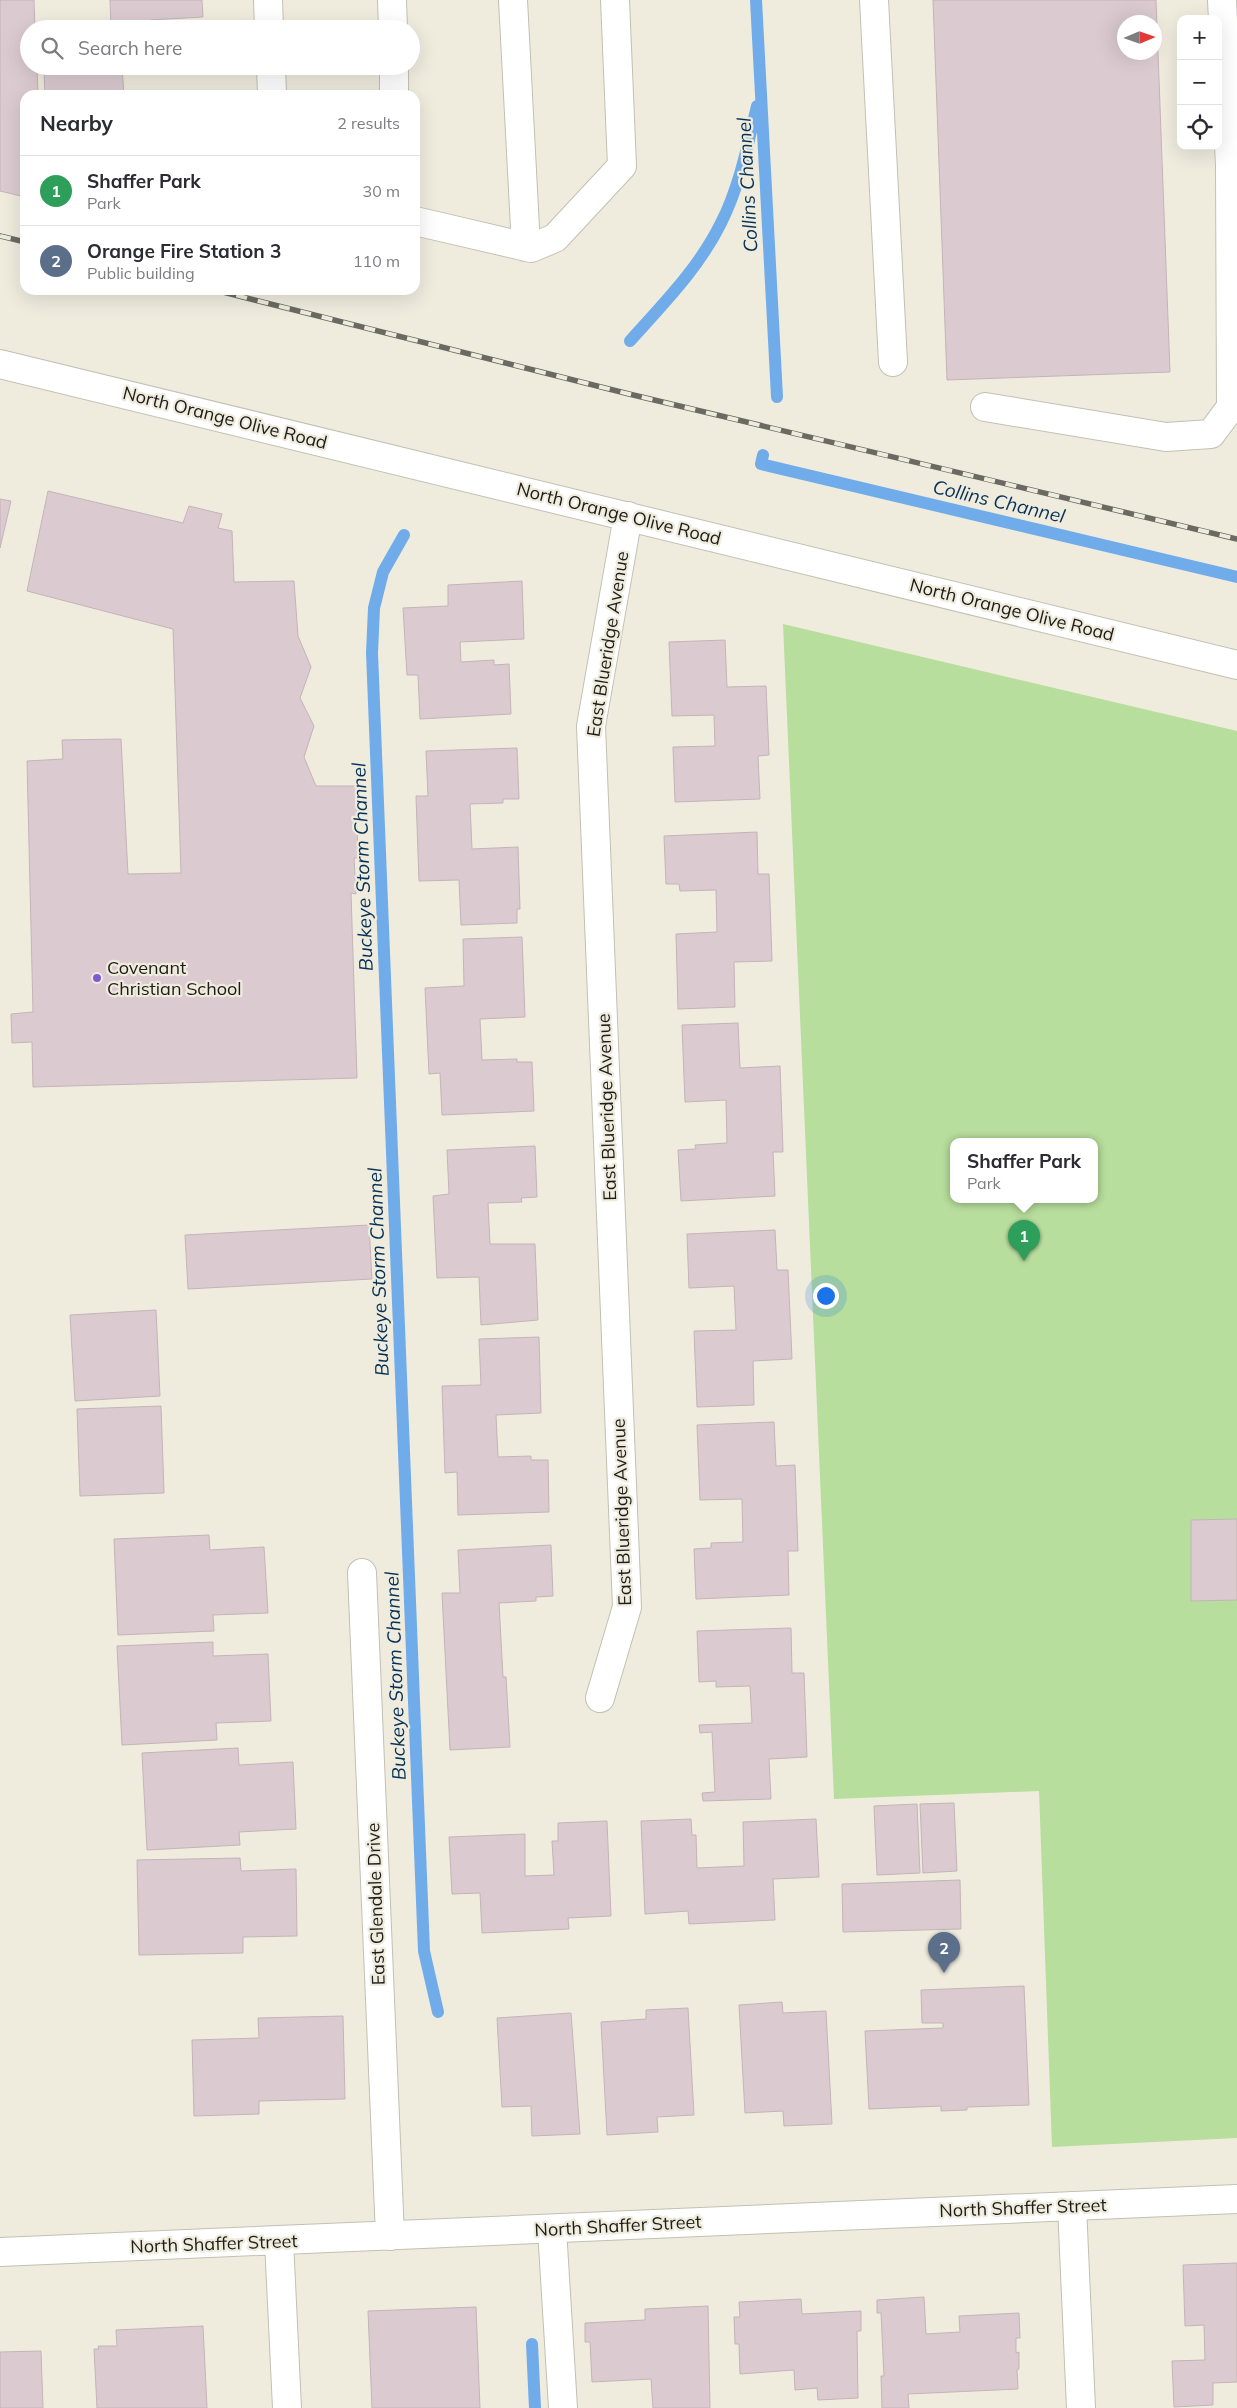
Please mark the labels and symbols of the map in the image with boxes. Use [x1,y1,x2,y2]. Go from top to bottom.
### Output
north arrow [1117,15,1162,60]
water label: Collins Channel [731,117,763,253]
street label: North Orange Olive Road [121,381,330,454]
water label: Collins Channel [931,474,1068,528]
street label: North Orange Olive Road [515,477,724,550]
street label: East Blueridge Avenue [581,550,634,738]
street label: North Orange Olive Road [908,573,1117,646]
water label: Buckeye Storm Channel [346,762,378,972]
place label: Covenant Christian School [107,956,242,1000]
marker: Covenant Christian School [91,972,103,984]
street label: East Blueridge Avenue [592,1013,621,1201]
water label: Buckeye Storm Channel [362,1167,394,1377]
pin: 1 [1008,1220,1040,1261]
your location [813,1283,839,1309]
street label: East Blueridge Avenue [607,1418,636,1606]
water label: Buckeye Storm Channel [379,1571,411,1781]
street label: East Glendale Drive [361,1822,390,1986]
pin: 2 [928,1932,960,1973]
street label: North Shaffer Street [939,2193,1107,2222]
street label: North Shaffer Street [534,2210,702,2241]
street label: North Shaffer Street [130,2229,298,2258]

